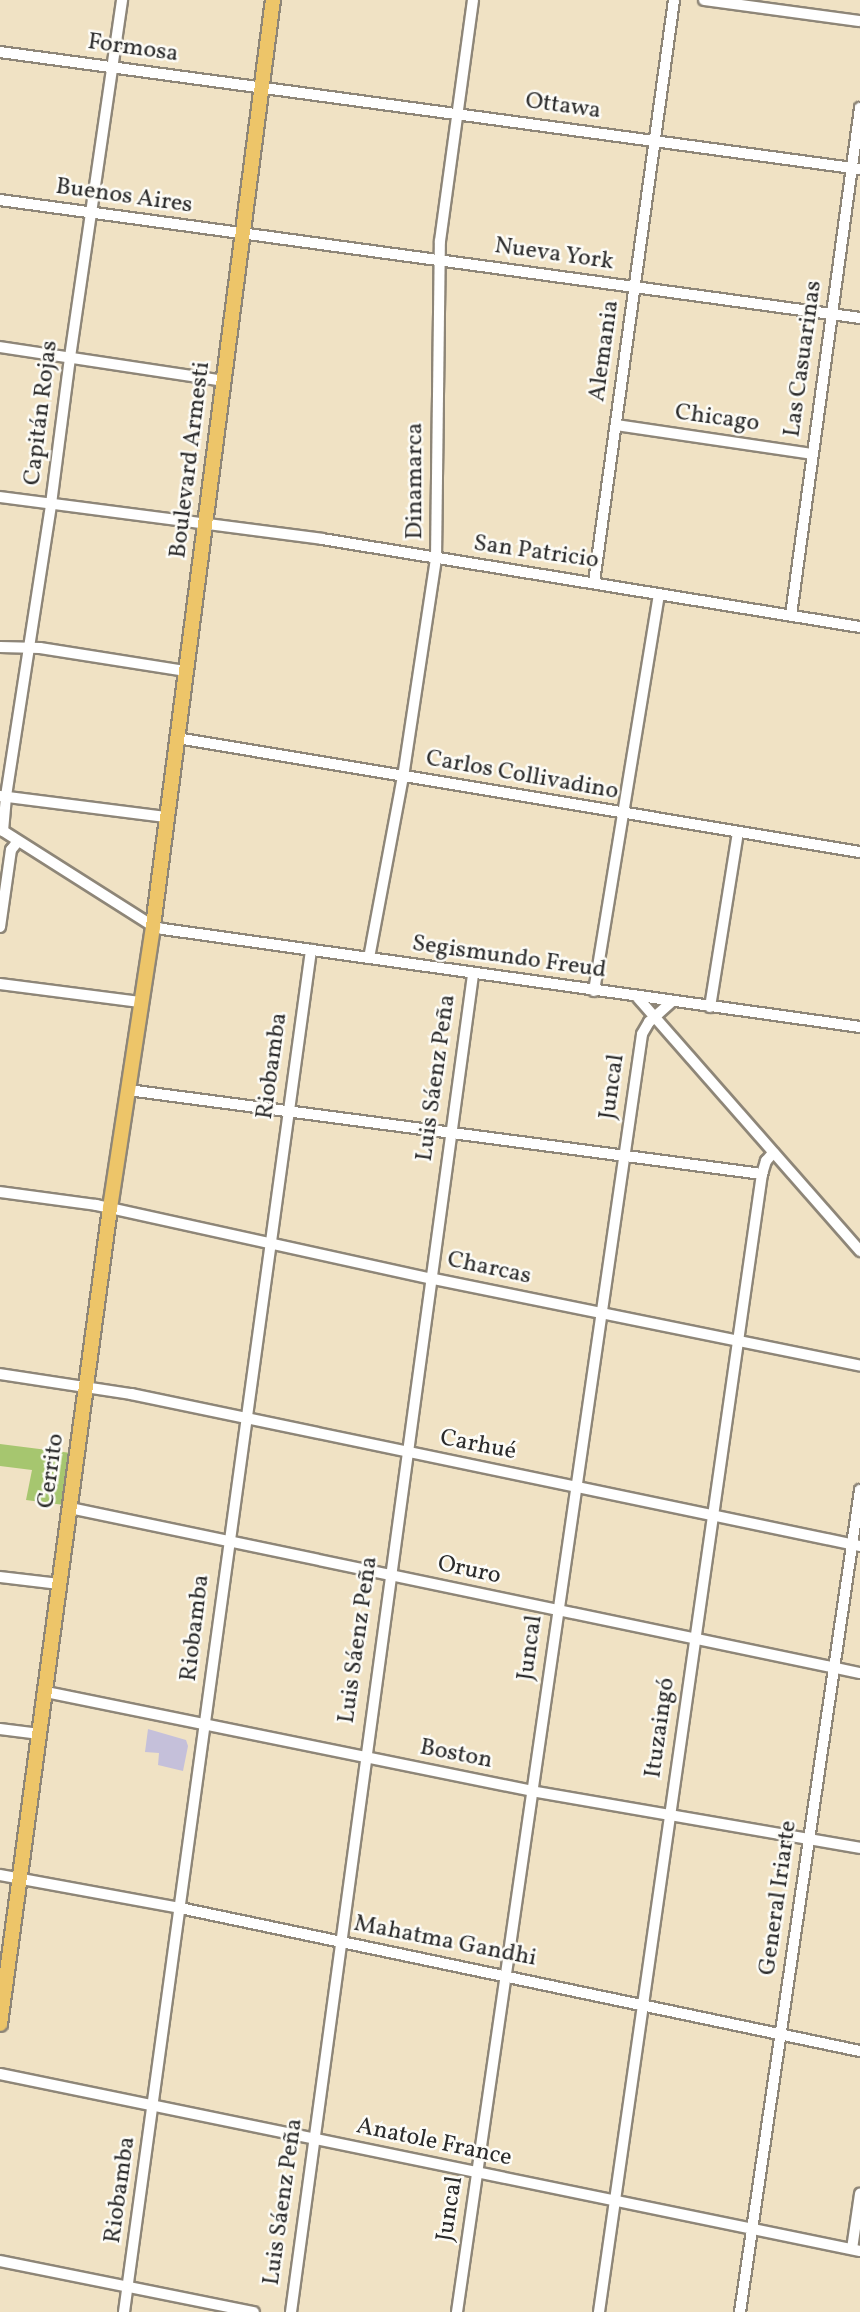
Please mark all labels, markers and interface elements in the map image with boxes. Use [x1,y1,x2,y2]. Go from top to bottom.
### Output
street label: Formosa [86,28,180,70]
street label: Ottawa [523,87,603,127]
street label: Buenos Aires [54,173,194,221]
street label: Nueva York [492,232,616,278]
street label: Las Casuarinas [779,279,829,439]
street label: Alemania [584,298,626,404]
street label: Capitán Rojas [19,339,65,487]
street label: Boulevard Armesti [165,360,217,560]
street label: Chicago [673,399,761,439]
street label: Dinamarca [402,423,430,539]
street label: San Patricio [471,530,601,576]
street label: Carlos Collivadino [424,745,620,807]
street label: Segismundo Freud [410,930,608,986]
street label: Luis Sáenz Peña [411,993,463,1163]
street label: Riobamba [251,1011,295,1121]
street label: Juncal [594,1053,632,1121]
street label: Charcas [444,1246,534,1292]
street label: Carhué [438,1425,518,1467]
street label: Cerrito [32,1432,72,1510]
street label: Oruro [435,1550,503,1592]
street label: Luis Sáenz Peña [333,1555,385,1725]
street label: Riobamba [175,1573,217,1683]
street label: Juncal [512,1614,550,1682]
street label: Ituzaingó [640,1676,682,1780]
street label: Boston [417,1734,495,1776]
street label: General Iriarte [754,1819,804,1977]
street label: Mahatma Gandhi [351,1910,539,1974]
street label: Anatole France [354,2112,514,2174]
street label: Luis Sáenz Peña [258,2117,310,2287]
street label: Riobamba [99,2135,143,2245]
street label: Juncal [432,2174,470,2244]

